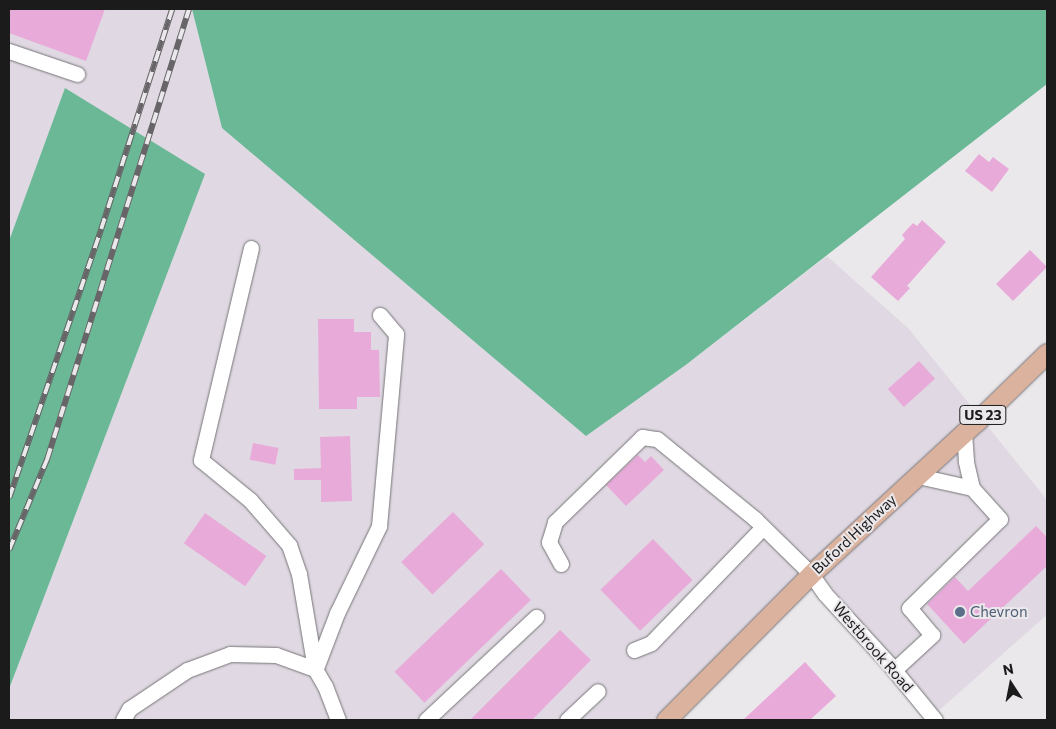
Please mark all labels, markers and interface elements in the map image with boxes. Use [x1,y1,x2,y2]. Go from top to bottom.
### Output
road number: US 23 [959,404,1007,426]
street label: Buford Highway [808,490,900,578]
street label: Westbrook Road [829,598,917,696]
place label: Chevron [970,603,1028,621]
marker: Chevron [954,606,966,618]
north arrow [986,659,1036,709]
text: N [1001,659,1015,678]

